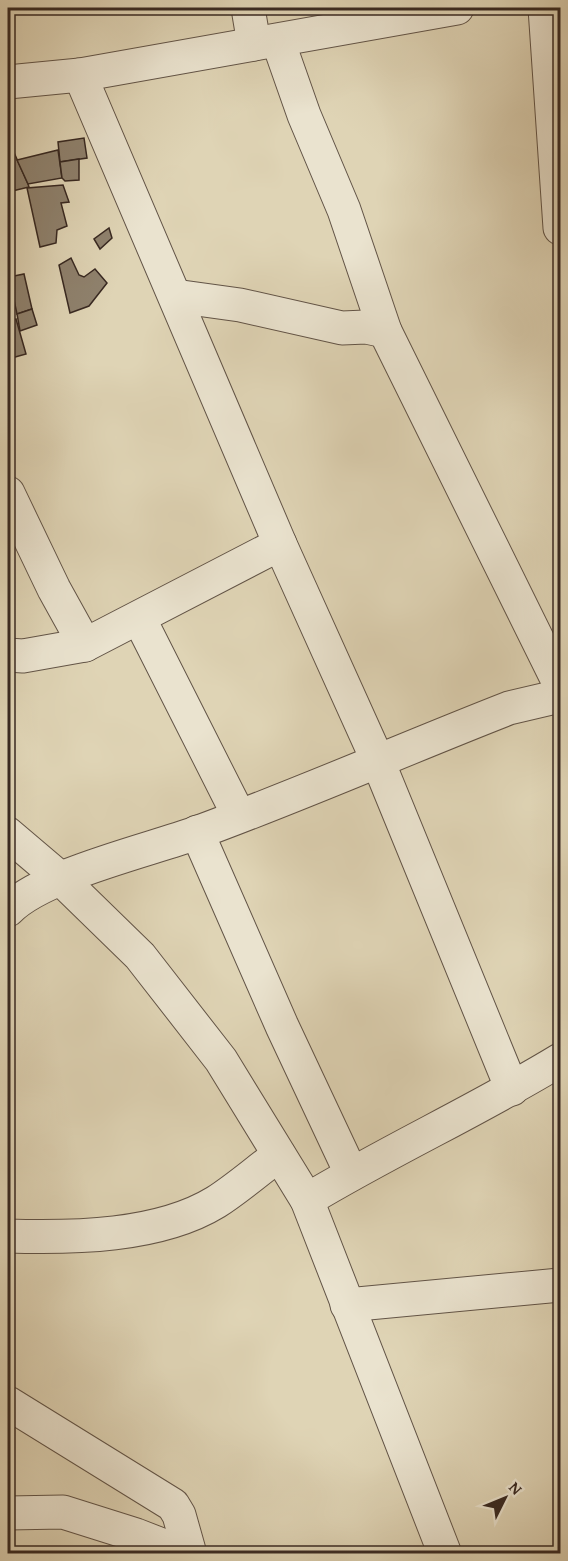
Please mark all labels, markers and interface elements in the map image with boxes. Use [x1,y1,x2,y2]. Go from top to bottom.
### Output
north arrow [475,1468,535,1528]
text: N [504,1476,529,1500]

